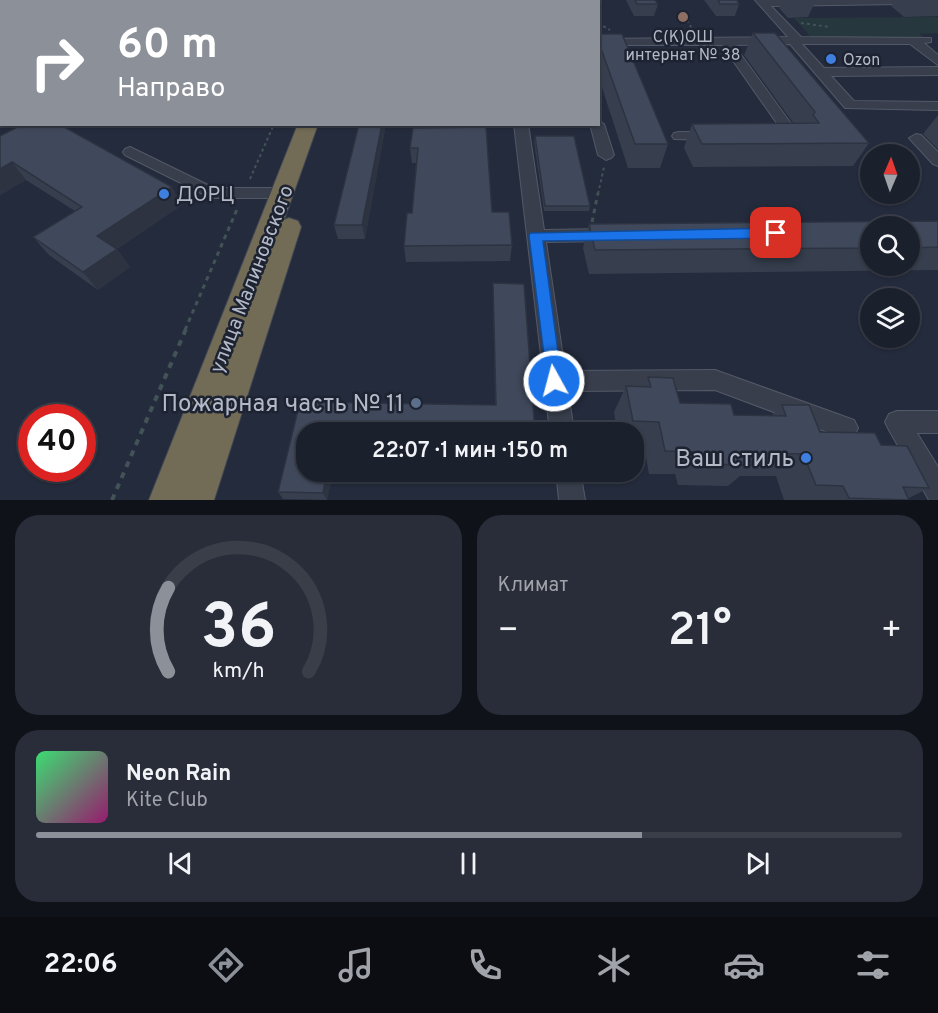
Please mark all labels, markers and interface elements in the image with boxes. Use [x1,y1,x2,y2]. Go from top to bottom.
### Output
marker: С(К)ОШ интернат № 38 [676,10,690,24]
text: 60 m [117,20,218,73]
icon: right [18,24,96,102]
place label: С(К)ОШ интернат № 38 [626,28,741,66]
place label: Ozon [843,51,880,71]
marker: Ozon [824,52,838,66]
text: Направо [117,72,225,106]
north arrow [860,144,920,204]
map controls [860,144,920,348]
street label: улица Малиновского [205,182,301,377]
place label: ДОРЦ [176,183,235,209]
marker: ДОРЦ [157,187,171,201]
pin [750,207,801,258]
icon: arrive [759,216,792,249]
button: search [860,216,920,276]
button: layers [860,288,920,348]
position arrow [522,349,586,413]
place label: Пожарная часть № 11 [162,390,404,420]
marker: Пожарная часть № 11 [409,396,423,410]
speed limit sign: 40 [18,404,96,482]
text: 22:07 · 1 мин · 150 m [372,438,568,465]
place label: Ваш стиль [675,445,794,475]
marker: Ваш стиль [799,451,813,465]
text: Климат [498,573,568,599]
text: 36 [200,591,276,670]
text: 21° [668,604,732,661]
text: − [498,611,519,653]
text: + [881,611,902,653]
text: km/h [212,658,264,685]
text: Neon Rain [126,761,231,788]
text: Kite Club [126,788,208,814]
icon: previous [164,847,197,880]
icon: pause [452,847,485,880]
icon: next [741,847,774,880]
icon: directions [205,944,247,986]
icon: music [335,944,377,986]
icon: phone [464,944,506,986]
icon: climate [593,944,635,986]
icon: car [723,944,765,986]
icon: filters [852,944,894,986]
text: 22:06 [44,948,118,982]

